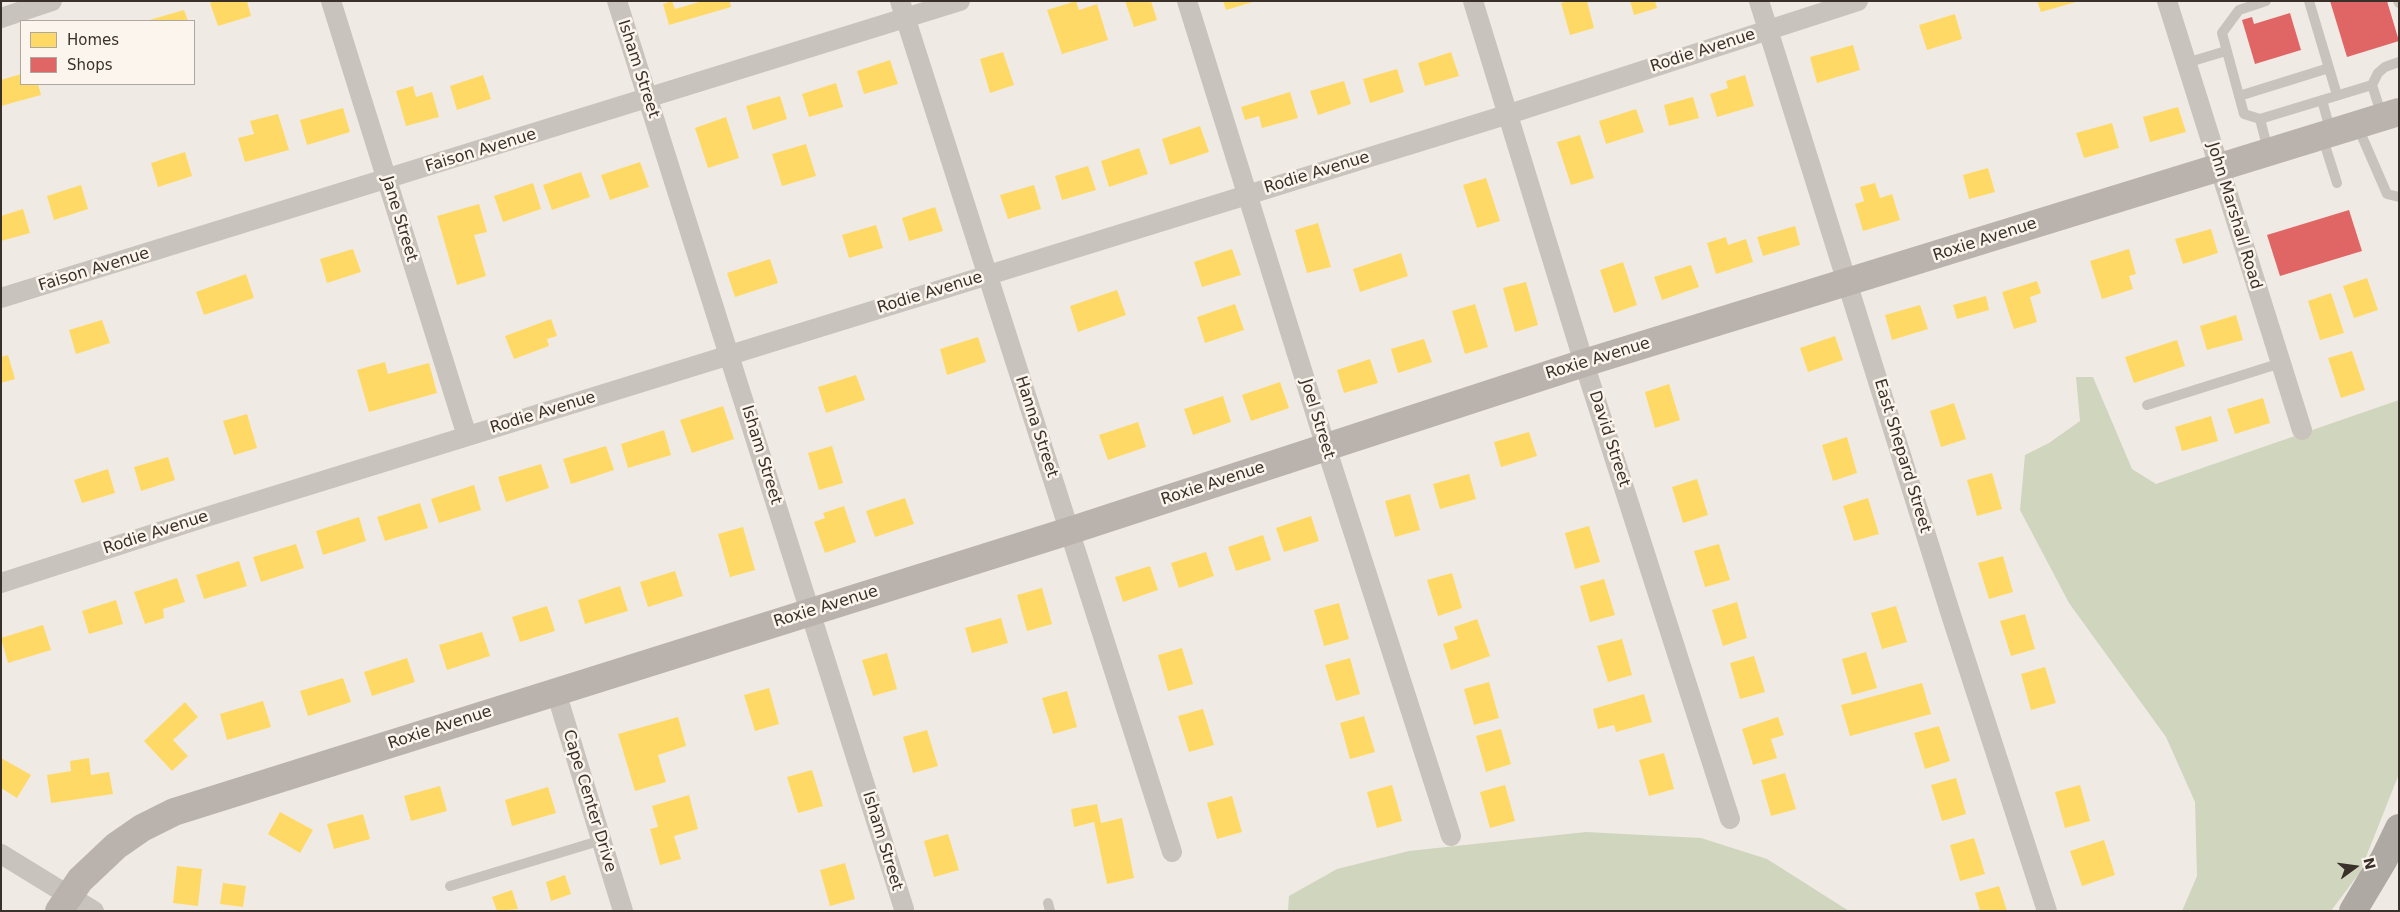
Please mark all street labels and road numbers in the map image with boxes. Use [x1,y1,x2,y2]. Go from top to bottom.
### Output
street label: Isham Street [613,17,663,121]
street label: Rodie Avenue [1648,25,1758,77]
street label: Faison Avenue [423,125,539,177]
street label: John Marshall Road [2203,140,2265,292]
street label: Rodie Avenue [1262,148,1372,198]
street label: Jane Street [377,174,421,264]
street label: Roxie Avenue [1931,214,2039,266]
street label: Faison Avenue [36,244,152,296]
street label: Rodie Avenue [875,268,985,318]
street label: Roxie Avenue [1544,334,1652,384]
street label: Hanna Street [1011,374,1061,480]
street label: Joel Street [1296,377,1338,461]
street label: East Shepard Street [1869,377,1935,535]
street label: Rodie Avenue [488,388,598,438]
street label: David Street [1584,389,1634,489]
street label: Isham Street [737,403,785,507]
street label: Roxie Avenue [1159,458,1267,510]
street label: Rodie Avenue [101,507,211,559]
street label: Roxie Avenue [772,582,880,632]
street label: Roxie Avenue [386,702,494,754]
street label: Cape Center Drive [558,728,620,874]
street label: Isham Street [858,789,906,893]

